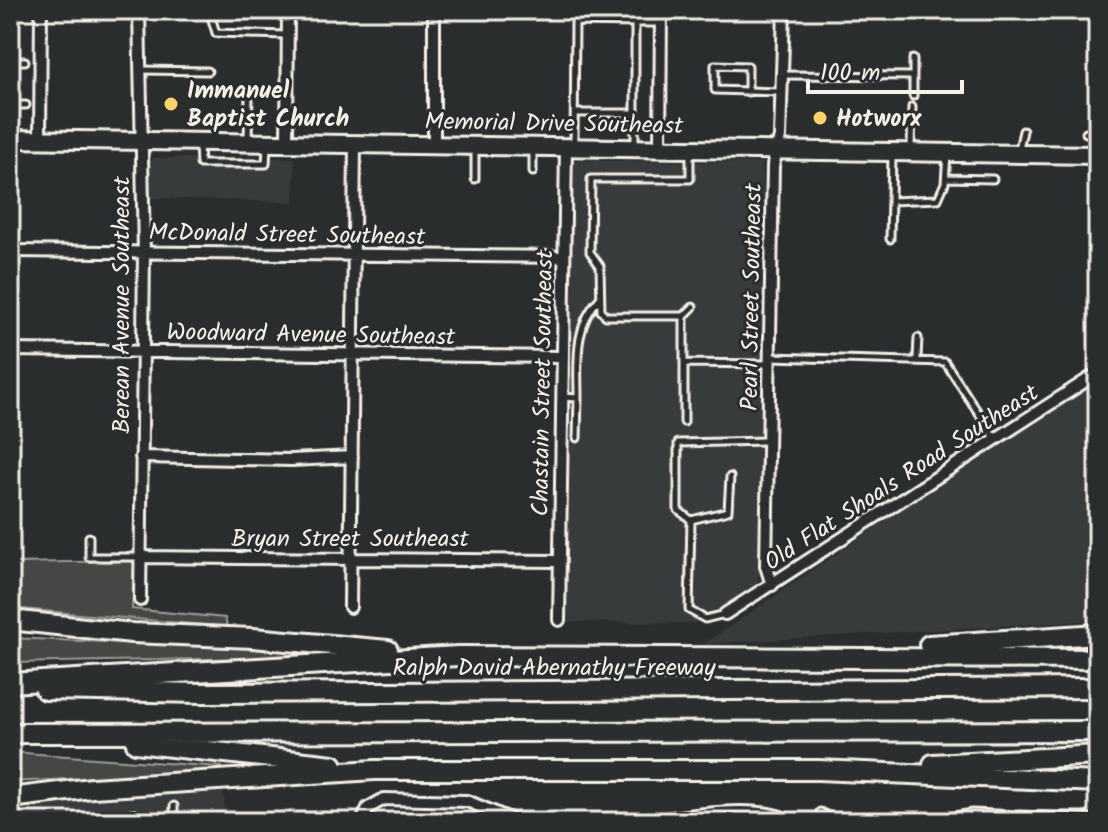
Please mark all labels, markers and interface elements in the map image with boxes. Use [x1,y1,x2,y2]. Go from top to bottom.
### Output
scale bar [808,44,962,94]
text: 100 m [820,54,880,93]
place label: Immanuel Baptist Church [187,72,349,139]
marker: Immanuel Baptist Church [162,95,180,113]
place label: Hotworx [836,100,922,139]
street label: Memorial Drive Southeast [424,103,684,146]
marker: Hotworx [811,109,829,127]
street label: Berean Avenue Southeast [103,175,142,434]
street label: Pearl Street Southeast [731,182,774,411]
street label: McDonald Street Southeast [148,214,426,257]
street label: Chastain Street Southeast [522,249,565,517]
street label: Woodward Avenue Southeast [166,313,456,358]
street label: Old Flat Shoals Road Southeast [757,374,1048,582]
street label: Bryan Street Southeast [231,520,469,559]
street label: Ralph David Abernathy Freeway [392,649,716,688]

